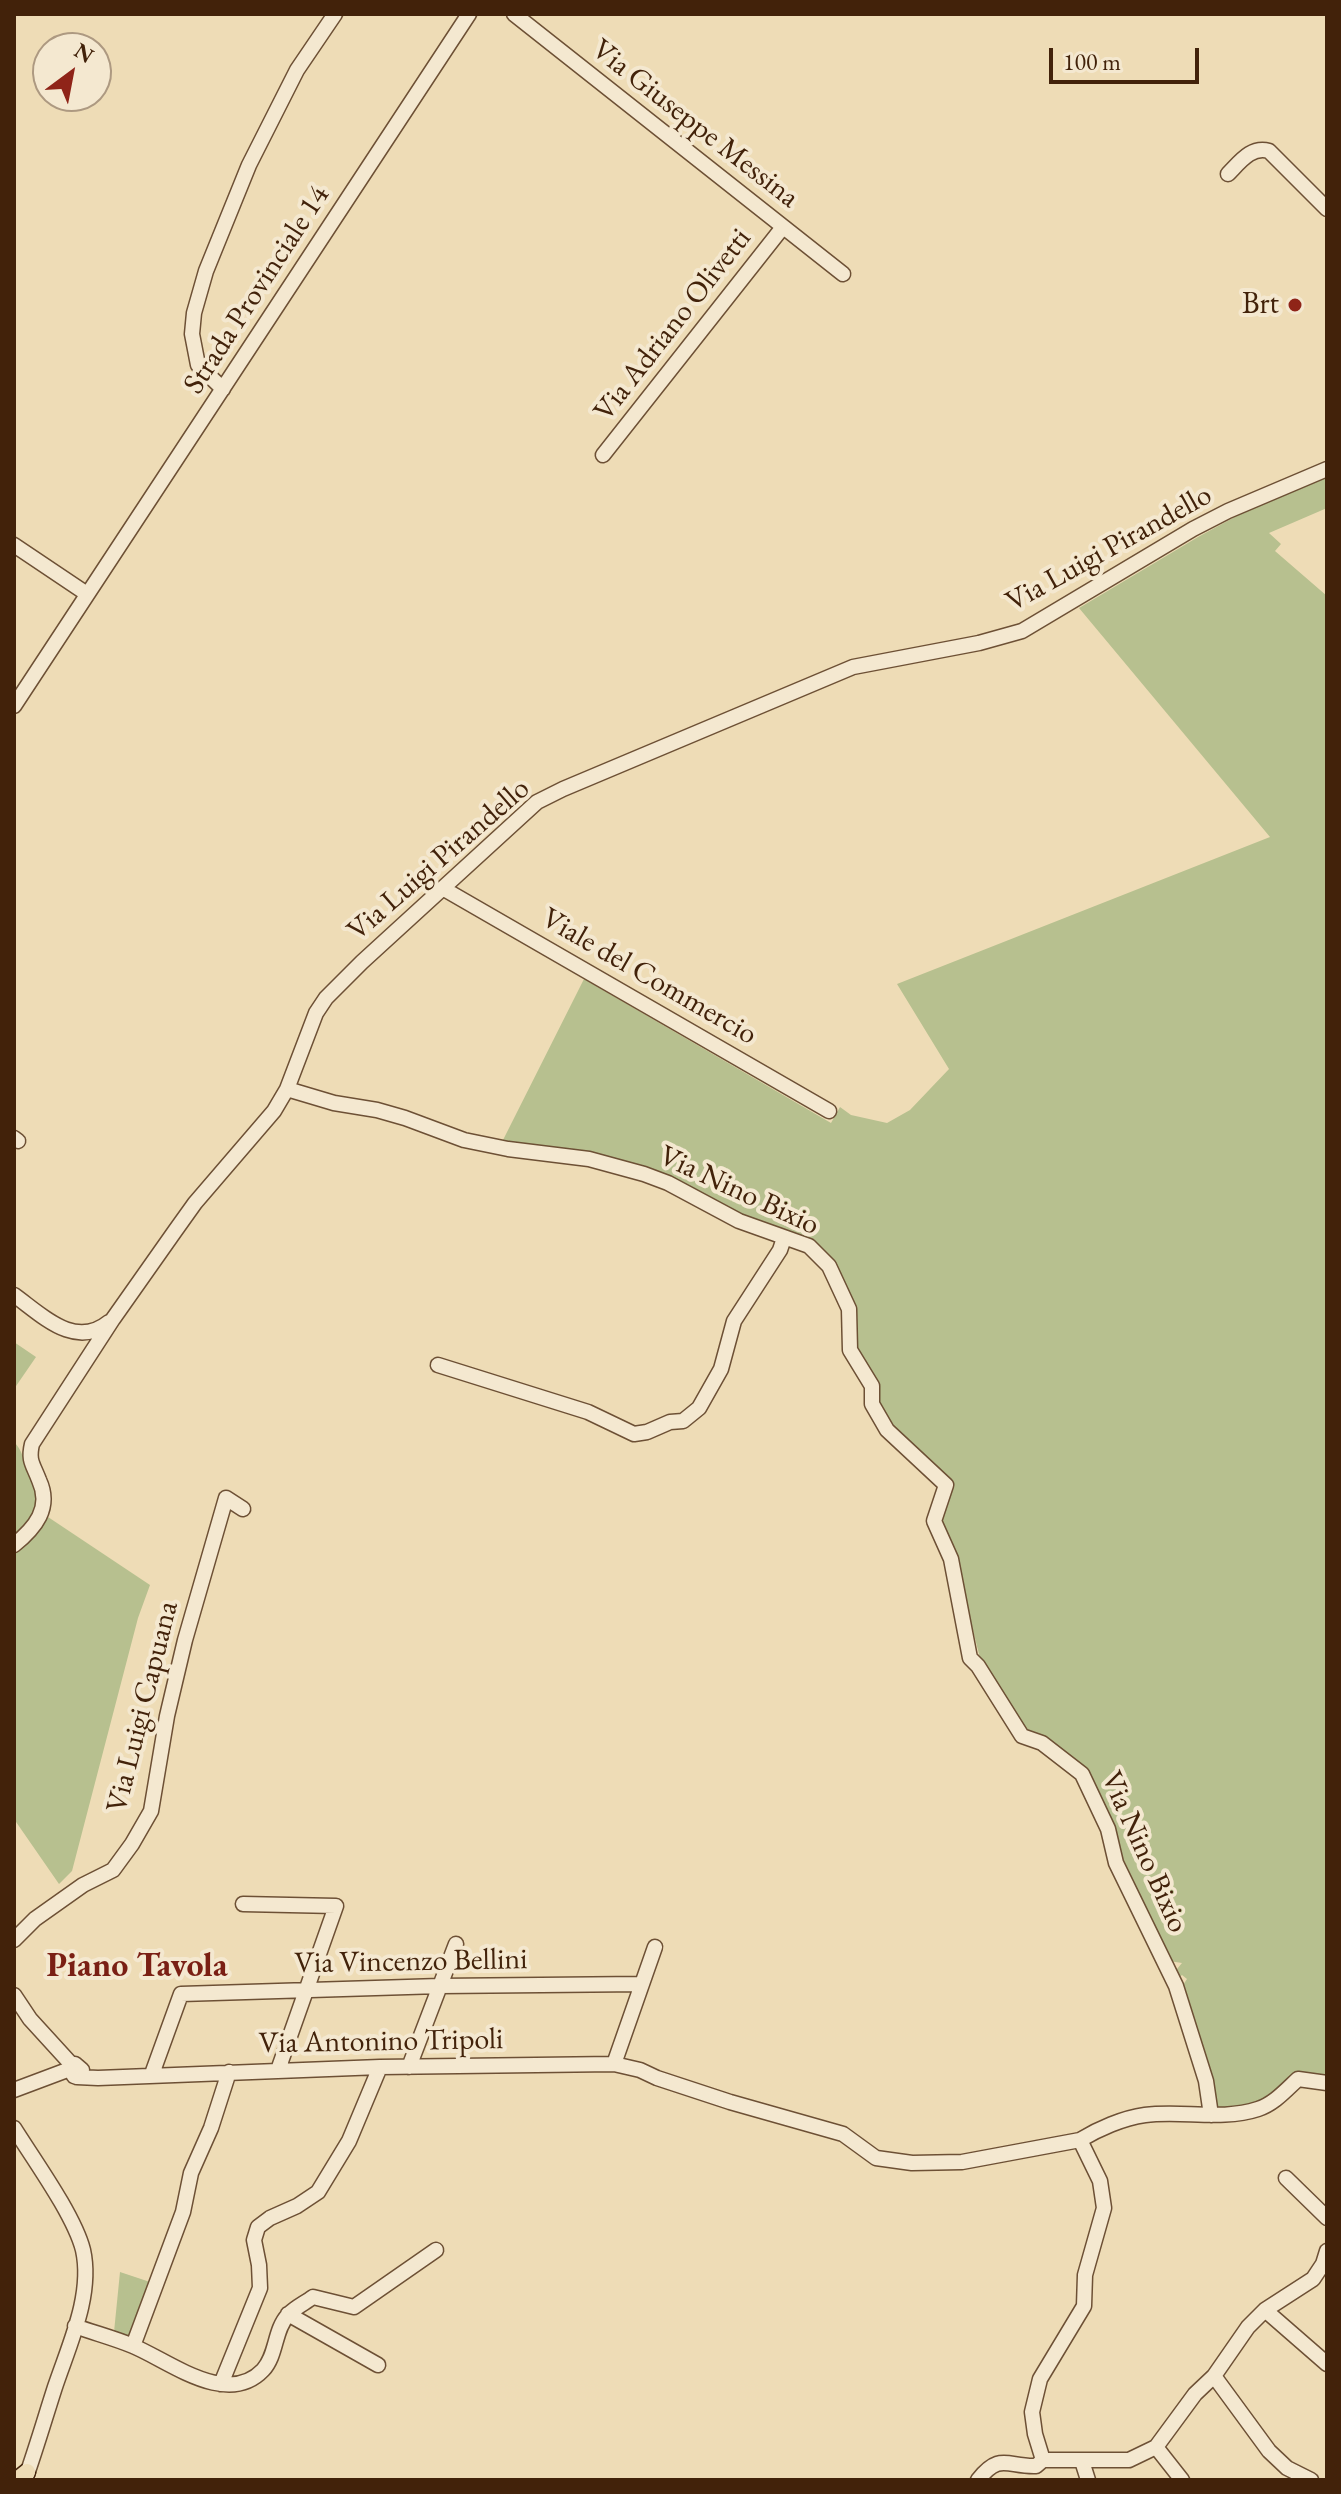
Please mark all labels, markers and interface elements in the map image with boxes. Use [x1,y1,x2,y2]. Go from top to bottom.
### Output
north arrow [32,32,112,112]
street label: Via Giuseppe Messina [584,32,806,216]
scale bar [1053,32,1203,82]
text: N [69,36,99,70]
text: 100 m [1063,46,1121,77]
street label: Strada Provinciale 14 [176,179,338,401]
street label: Via Adriano Olivetti [587,221,759,429]
place label: Brt [1242,287,1279,323]
marker: Brt [1286,296,1304,314]
street label: Via Luigi Pirandello [1000,478,1218,620]
street label: Via Luigi Pirandello [340,771,538,949]
street label: Viale del Commercio [535,901,763,1053]
street label: Via Nino Bixio [653,1138,825,1244]
street label: Via Luigi Capuana [99,1598,187,1816]
street label: Via Nino Bixio [1092,1766,1196,1938]
street label: Via Vincenzo Bellini [294,1942,528,1982]
district label: Piano Tavola [46,1947,228,1987]
street label: Via Antonino Tripoli [258,2022,504,2062]

